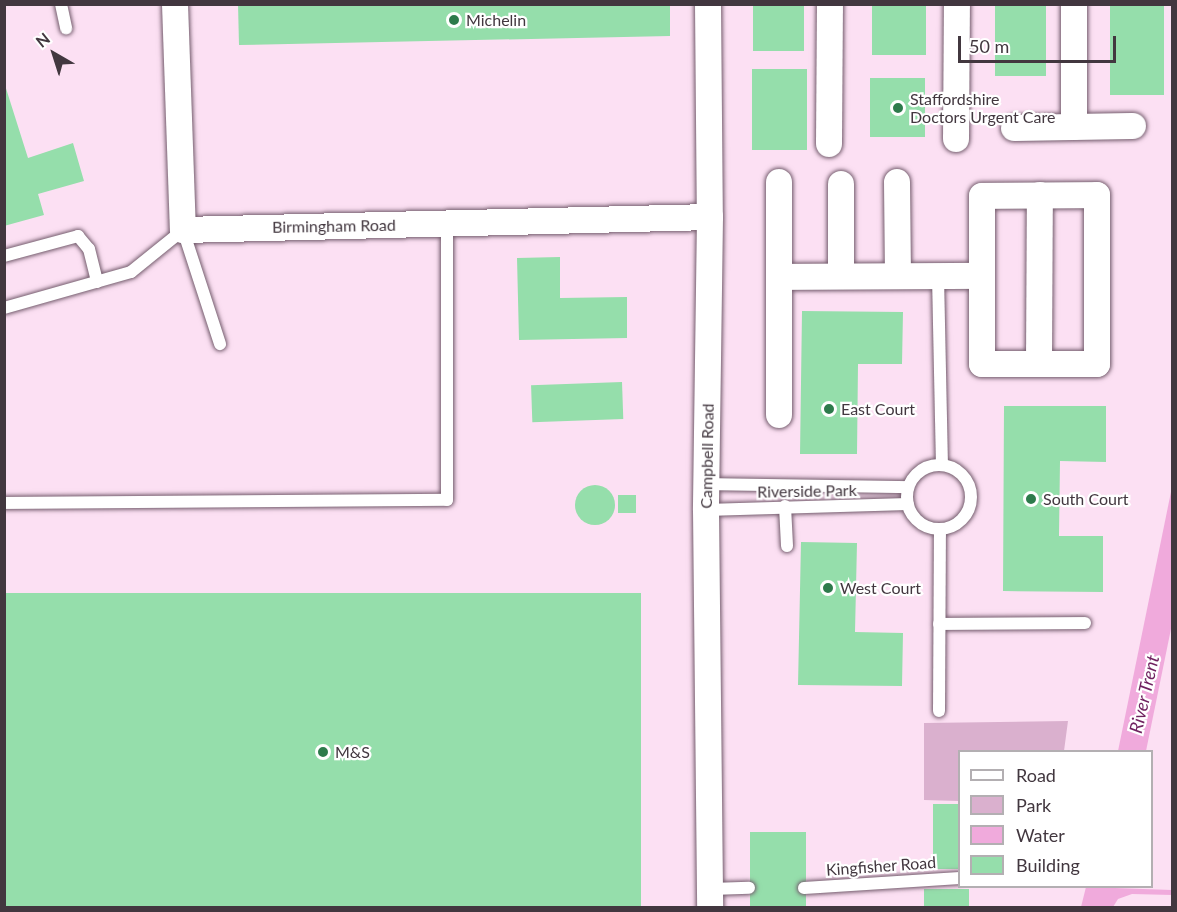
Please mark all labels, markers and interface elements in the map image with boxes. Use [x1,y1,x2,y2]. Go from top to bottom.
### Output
place label: Michelin [466,10,526,30]
marker: Michelin [447,13,461,27]
north arrow [24,24,84,84]
scale bar [961,24,1118,62]
text: N [32,28,53,51]
text: 50 m [969,35,1009,57]
place label: Staffordshire Doctors Urgent Care [910,89,1055,127]
marker: Staffordshire Doctors Urgent Care [891,101,905,115]
street label: Birmingham Road [272,215,396,237]
place label: East Court [841,399,915,419]
marker: East Court [822,402,836,416]
street label: Campbell Road [696,403,718,509]
street label: Riverside Park [757,481,857,501]
place label: South Court [1043,489,1128,509]
marker: South Court [1024,492,1038,506]
place label: West Court [840,578,921,598]
marker: West Court [821,581,835,595]
water label: River Trent [1124,652,1164,736]
place label: M&S [335,742,370,762]
marker: M&S [316,745,330,759]
legend [958,750,1153,888]
text: Road [1016,764,1056,786]
text: Park [1016,794,1051,816]
text: Water [1016,824,1065,846]
street label: Kingfisher Road [825,853,937,879]
text: Building [1016,854,1080,876]

